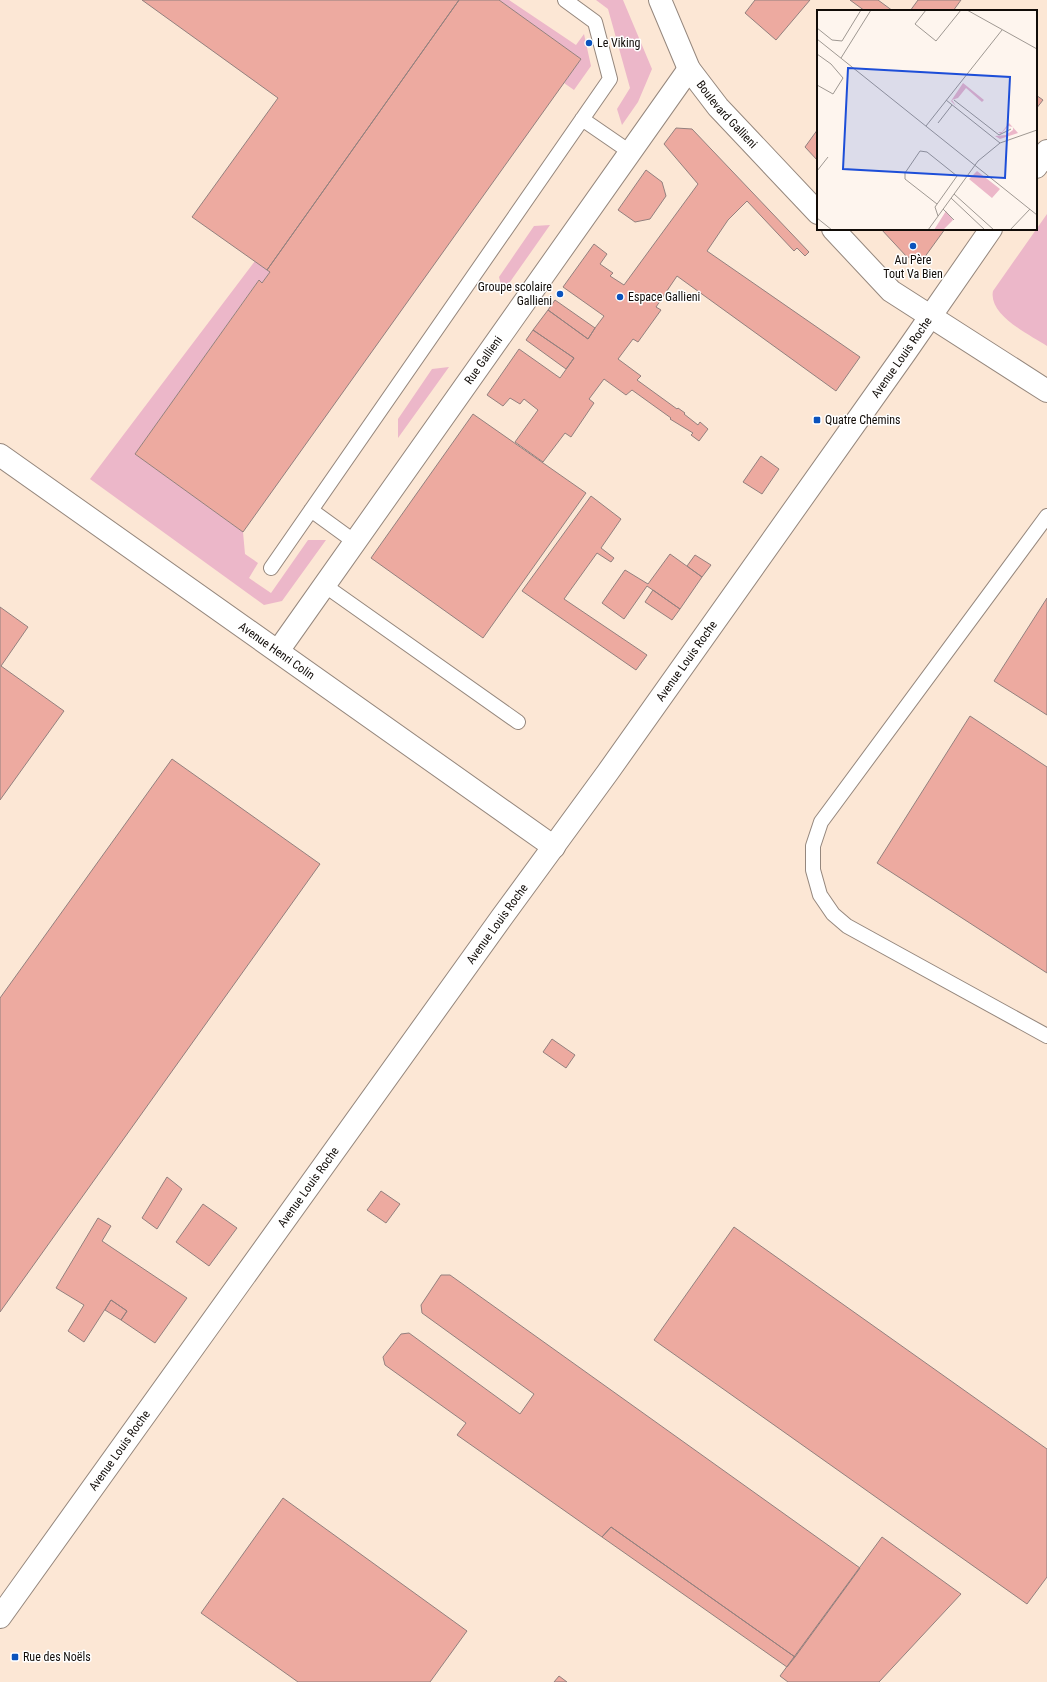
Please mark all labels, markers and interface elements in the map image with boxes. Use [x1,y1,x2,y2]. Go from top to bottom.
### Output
inset map [817,10,1037,230]
place label: Le Viking [597,36,641,50]
marker: Le Viking [584,38,594,48]
street label: Boulevard Gallieni [693,78,760,151]
marker: Au Père Tout Va Bien [908,241,918,251]
place label: Au Père Tout Va Bien [883,253,943,281]
place label: Groupe scolaire Gallieni [478,280,552,308]
marker: Groupe scolaire Gallieni [555,289,565,299]
place label: Espace Gallieni [628,290,700,304]
marker: Espace Gallieni [615,292,625,302]
street label: Avenue Louis Roche [868,314,935,400]
street label: Rue Gallieni [462,333,505,387]
place label: Quatre Chemins [825,413,901,427]
marker: Quatre Chemins [812,415,822,425]
street label: Avenue Louis Roche [653,618,720,704]
street label: Avenue Henri Colin [236,619,318,683]
street label: Avenue Louis Roche [464,881,531,967]
street label: Avenue Louis Roche [275,1144,342,1230]
street label: Avenue Louis Roche [86,1407,153,1493]
place label: Rue des Noëls [23,1650,91,1664]
marker: Rue des Noëls [10,1652,20,1662]

